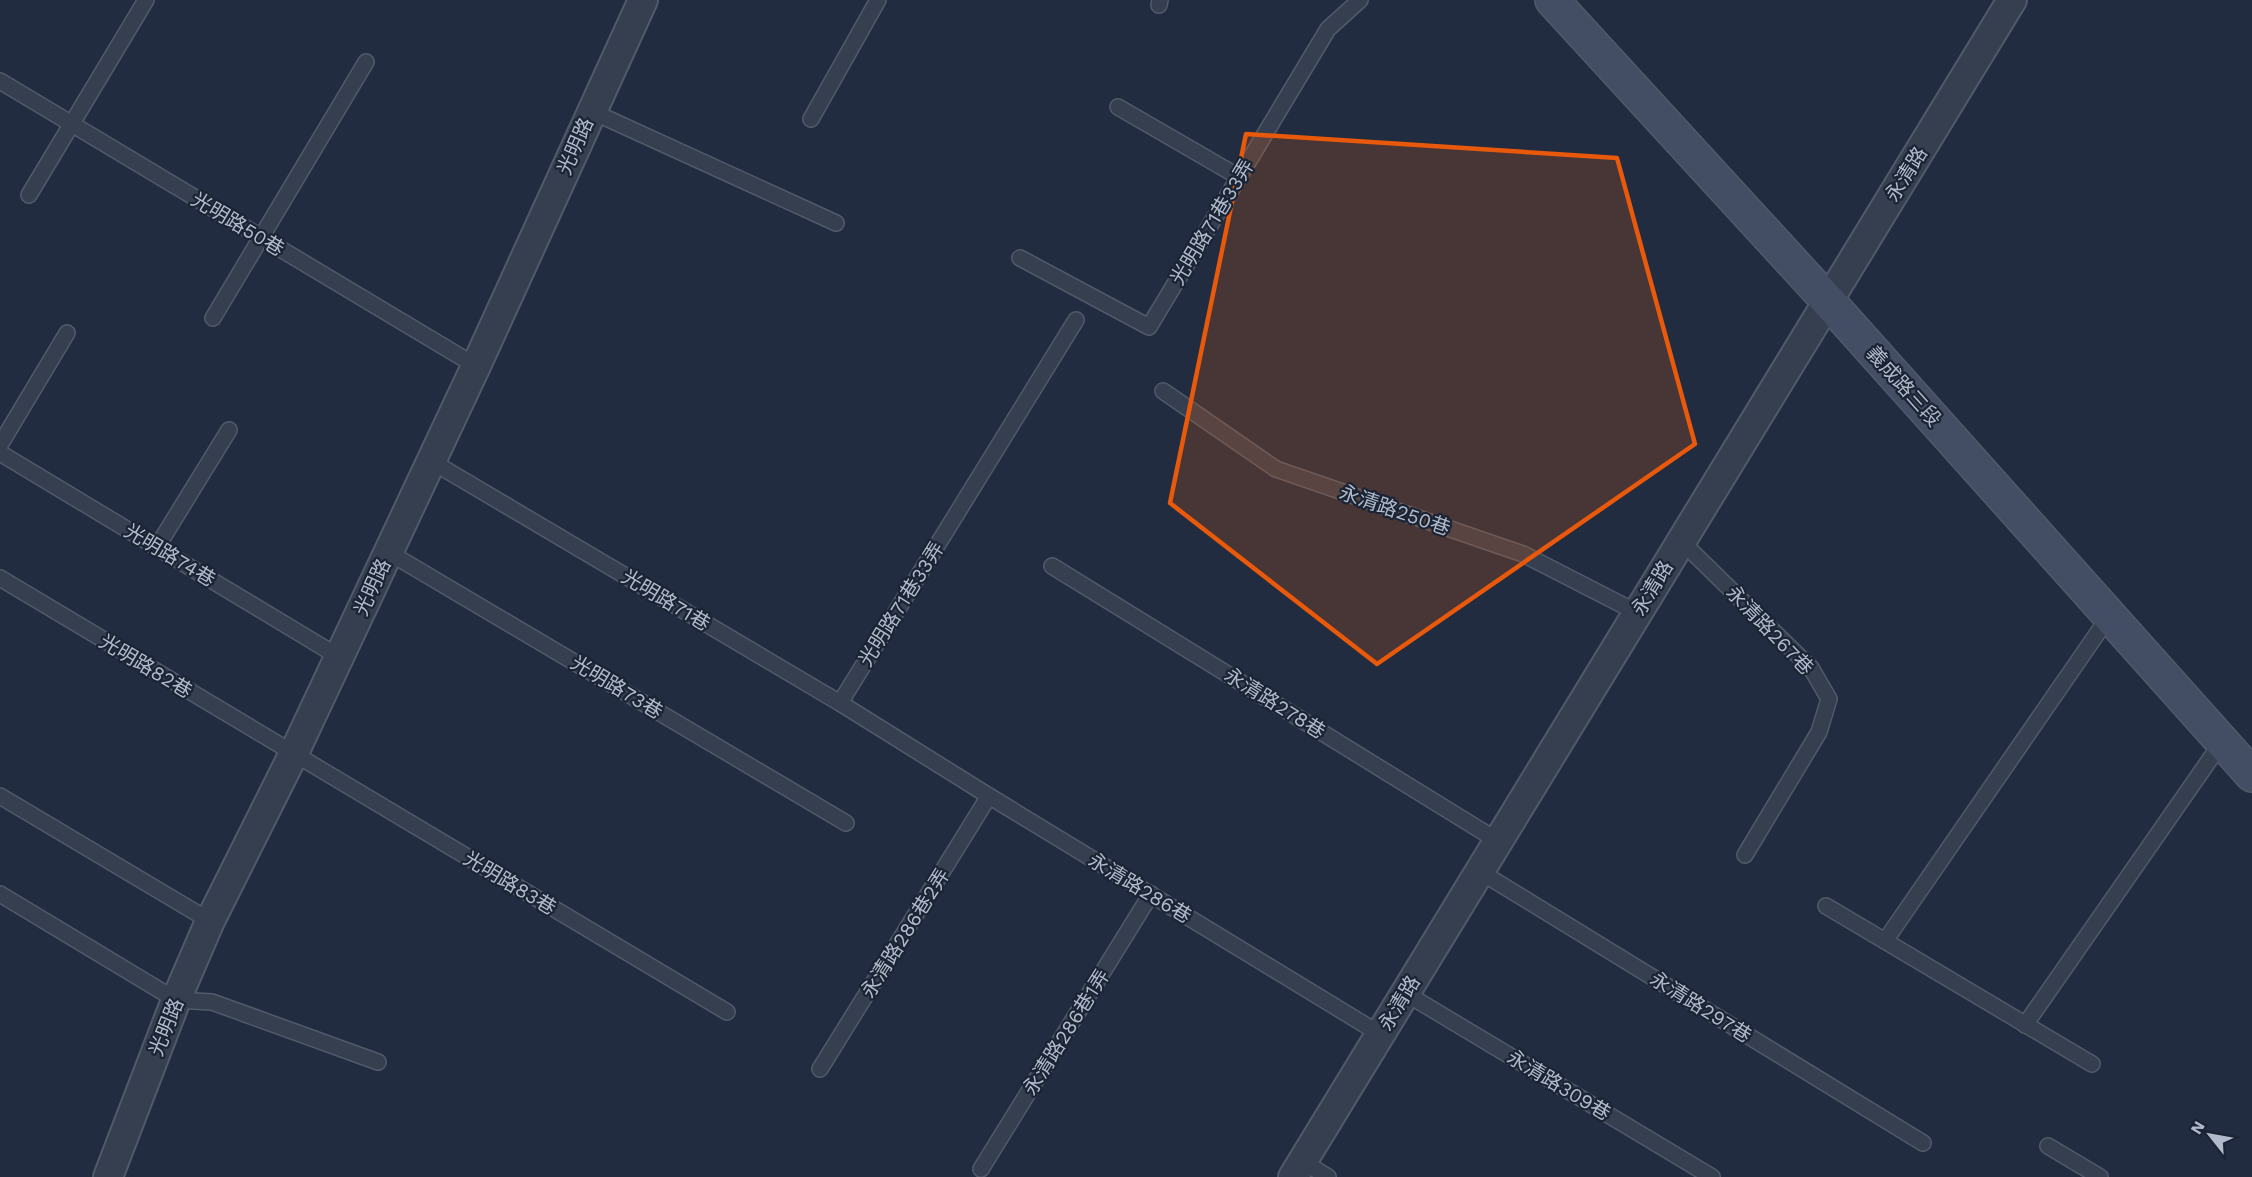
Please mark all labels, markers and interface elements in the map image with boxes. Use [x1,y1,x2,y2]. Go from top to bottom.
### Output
street label: 光明路 [552,114,598,178]
street label: 永清路 [1880,142,1932,206]
street label: 光明路71巷33弄 [1165,155,1259,289]
street label: 光明路50巷 [187,187,289,261]
street label: 義成路三段 [1862,341,1946,431]
street label: 永清路250巷 [1336,480,1454,540]
street label: 光明路74巷 [120,518,220,592]
street label: 光明路71巷33弄 [853,537,949,671]
street label: 光明路 [348,555,396,619]
street label: 永清路 [1626,556,1678,620]
street label: 光明路71巷 [617,564,715,636]
street label: 永清路267巷 [1721,580,1819,680]
street label: 光明路82巷 [95,629,197,703]
street label: 光明路73巷 [567,650,667,724]
street label: 永清路278巷 [1220,663,1330,743]
street label: 光明路83巷 [459,846,561,920]
street label: 永清路286巷 [1084,848,1196,928]
street label: 永清路286巷2弄 [856,864,954,1002]
street label: 永清路286巷1弄 [1018,965,1114,1099]
street label: 永清路297巷 [1646,966,1756,1048]
street label: 永清路 [1373,971,1425,1035]
street label: 光明路 [144,995,188,1059]
street label: 永清路309巷 [1503,1045,1615,1125]
north arrow [2180,1105,2240,1165]
text: N [2186,1118,2209,1138]

